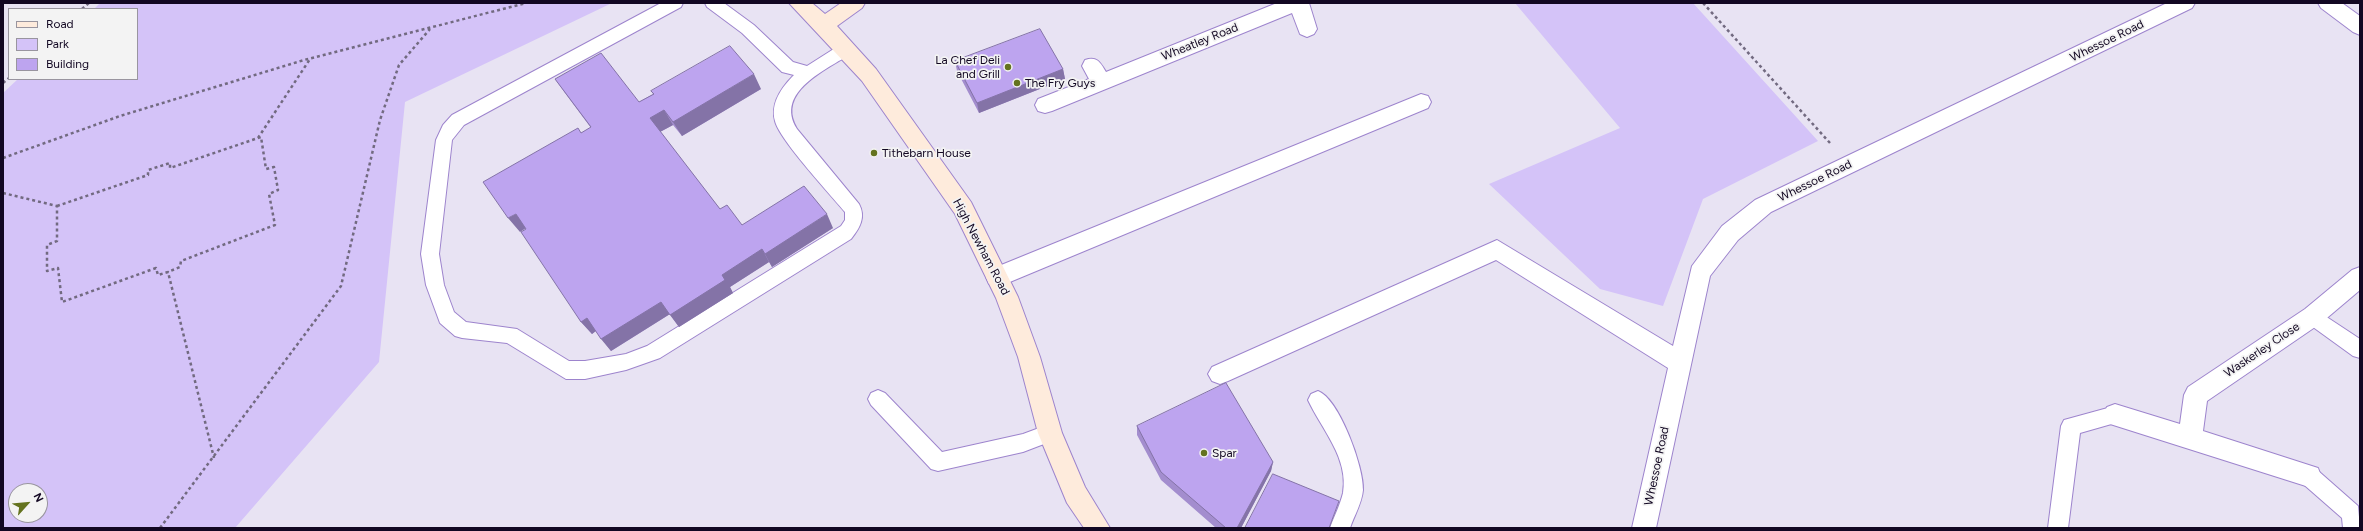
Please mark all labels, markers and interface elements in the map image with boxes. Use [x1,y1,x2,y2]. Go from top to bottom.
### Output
legend [8,8,138,80]
text: Road [46,17,74,31]
street label: Whessoe Road [2068,17,2146,65]
street label: Wheatley Road [1160,20,1240,64]
text: Park [46,37,69,51]
place label: La Chef Deli and Grill [935,53,1000,81]
text: Building [46,57,89,71]
marker: La Chef Deli and Grill [1003,62,1013,72]
place label: The Fry Guys [1025,76,1095,90]
marker: The Fry Guys [1012,78,1022,88]
place label: Tithebarn House [882,146,971,160]
marker: Tithebarn House [869,148,879,158]
street label: Whessoe Road [1776,157,1854,205]
street label: High Newham Road [949,196,1013,298]
street label: Waskerley Close [2222,319,2302,381]
street label: Whessoe Road [1642,425,1672,507]
place label: Spar [1212,446,1237,460]
marker: Spar [1199,448,1209,458]
north arrow [8,483,48,523]
text: N [31,491,46,505]

